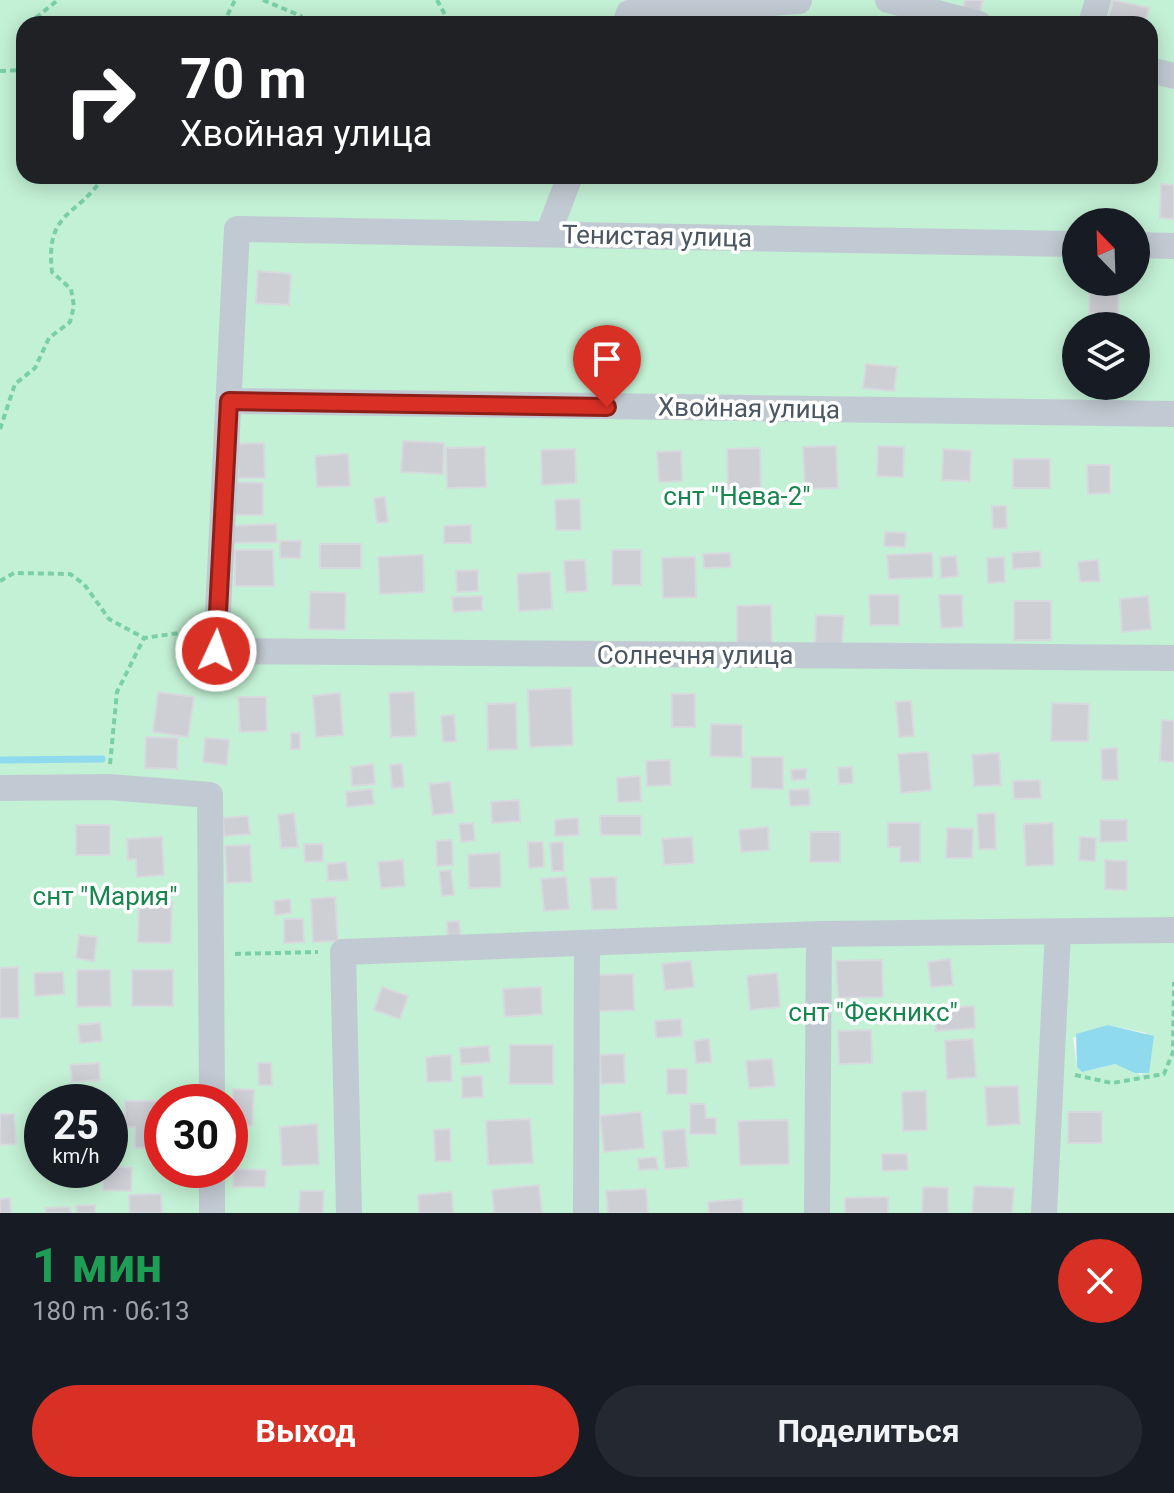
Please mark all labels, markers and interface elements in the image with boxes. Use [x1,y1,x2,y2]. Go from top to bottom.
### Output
text: 70 m [180,46,307,112]
icon: right [48,48,152,152]
text: Хвойная улица [180,113,432,155]
north arrow [1062,208,1150,296]
map controls [1062,208,1150,400]
street label: Тенистая улица [562,219,752,253]
button: layers [1062,312,1150,400]
pin [573,325,641,407]
icon: arrive [585,337,629,381]
street label: Хвойная улица [658,391,840,425]
park label: снт "Нева-2" [663,481,811,511]
position arrow [174,609,258,693]
street label: Солнечня улица [597,640,793,670]
park label: снт "Мария" [33,881,177,911]
park label: снт "Фекникс" [788,997,958,1027]
speed limit sign: 30 [144,1084,248,1188]
text: 25 [53,1102,99,1149]
text: km/h [53,1144,99,1168]
text: 1 мин [32,1237,162,1294]
button: close [1058,1239,1142,1323]
text: 180 m · 06:13 [32,1296,190,1326]
button: Выход [32,1385,579,1477]
button: Поделиться [595,1385,1142,1477]

